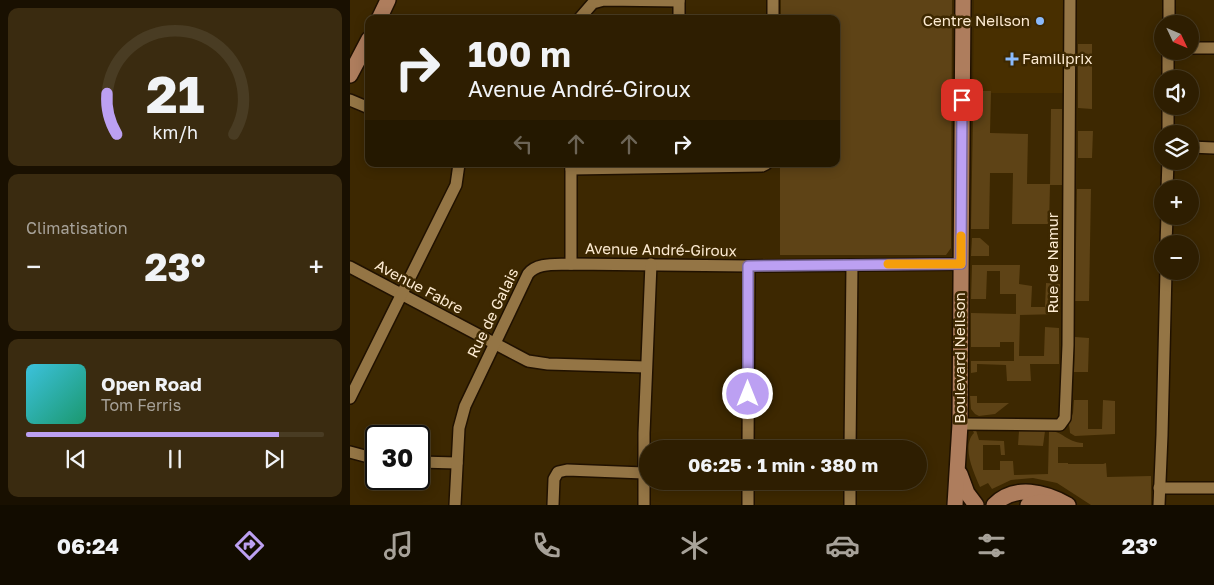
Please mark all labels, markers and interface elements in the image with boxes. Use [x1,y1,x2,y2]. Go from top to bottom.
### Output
place label: Centre Neilson [923,11,1030,29]
marker: Centre Neilson [1034,15,1046,27]
north arrow [1154,15,1199,60]
map controls [1154,15,1199,280]
text: 100 m [468,33,571,75]
icon: right [385,35,450,100]
place label: Familiprix [1022,49,1093,67]
marker: Familiprix [1006,53,1018,65]
text: 21 [146,62,204,124]
button: sound [1154,70,1199,115]
text: Avenue André-Giroux [468,75,691,102]
pin [941,79,983,121]
icon: arrive [948,86,976,114]
text: km/h [152,121,198,143]
button: layers [1154,125,1199,170]
icon: left [509,130,537,158]
icon: ahead [562,130,590,158]
icon: ahead [615,130,643,158]
icon: right [668,130,696,158]
button: + [1154,180,1199,225]
street label: Rue de Namur [1043,212,1061,314]
text: Climatisation [26,218,128,238]
button: − [1154,235,1199,280]
street label: Avenue André-Giroux [585,239,737,259]
text: 23° [144,244,206,289]
text: − [26,250,41,283]
text: + [309,250,324,283]
street label: Avenue Fabre [372,255,467,317]
street label: Rue de Galais [463,265,522,360]
street label: Boulevard Neilson [950,292,968,424]
position arrow [721,367,773,419]
text: Open Road [101,372,202,395]
text: Tom Ferris [101,395,181,415]
speed limit sign: 30 [365,425,430,490]
icon: previous [62,445,90,473]
icon: pause [161,445,189,473]
icon: next [260,445,288,473]
text: 06:25 · 1 min · 380 m [688,453,878,476]
icon: directions [232,528,267,563]
icon: music [381,528,416,563]
icon: phone [529,528,564,563]
icon: climate [677,528,712,563]
icon: car [825,528,860,563]
icon: filters [974,528,1009,563]
text: 06:24 [57,532,119,559]
text: 23° [1122,532,1157,559]

